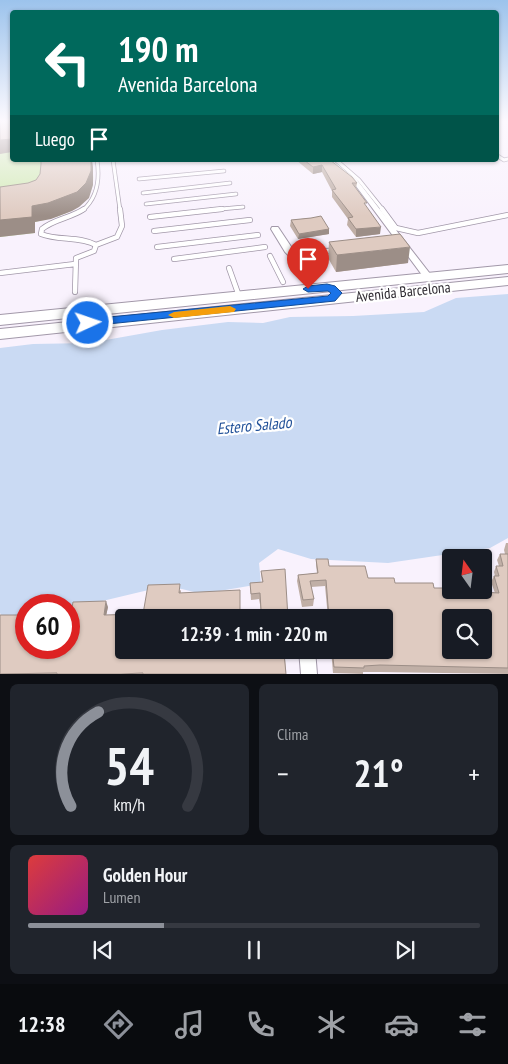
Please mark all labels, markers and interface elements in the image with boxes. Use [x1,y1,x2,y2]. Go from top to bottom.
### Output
text: 190 m [118,26,199,72]
icon: left [35,30,100,95]
text: Avenida Barcelona [118,70,258,98]
icon: arrive [85,125,113,153]
text: Luego [35,127,75,151]
pin [287,238,329,289]
icon: arrive [294,245,322,273]
street label: Avenida Barcelona [355,277,451,306]
position arrow [61,296,113,348]
water label: Estero Salado [216,412,293,438]
north arrow [442,549,492,599]
map controls [442,549,492,659]
speed limit sign: 60 [15,594,80,659]
button: search [442,609,492,659]
text: 12:39 · 1 min · 220 m [181,622,327,646]
text: Clima [277,724,308,744]
text: 54 [105,732,154,799]
text: 21° [353,748,404,797]
text: − [277,755,289,792]
text: + [468,755,480,792]
text: km/h [114,793,145,816]
text: Golden Hour [103,863,187,887]
text: Lumen [103,887,140,907]
icon: previous [89,936,117,964]
icon: pause [240,936,268,964]
icon: next [391,936,419,964]
icon: directions [101,1007,136,1042]
icon: music [172,1007,207,1042]
icon: phone [243,1007,278,1042]
icon: climate [314,1007,349,1042]
icon: car [384,1007,419,1042]
icon: filters [455,1007,490,1042]
text: 12:38 [18,1010,65,1038]

